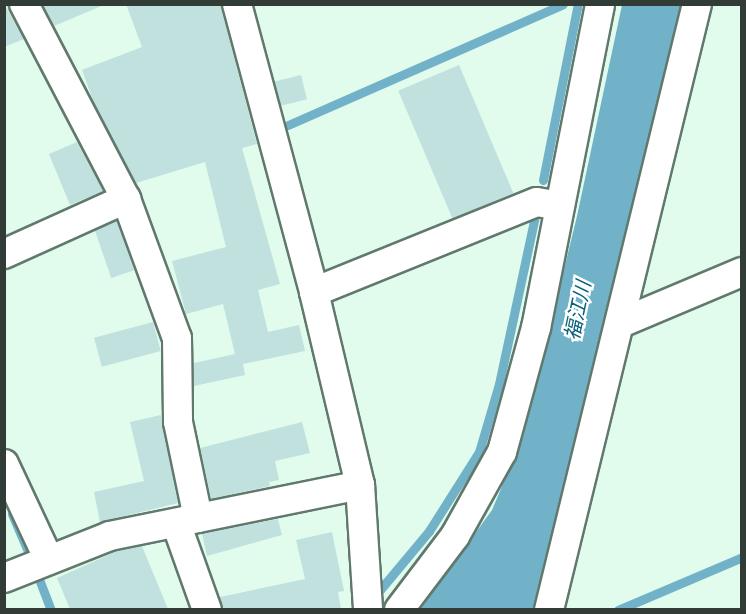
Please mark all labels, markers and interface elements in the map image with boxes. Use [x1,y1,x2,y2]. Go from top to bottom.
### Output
water label: 福江川 [562,279,598,343]

